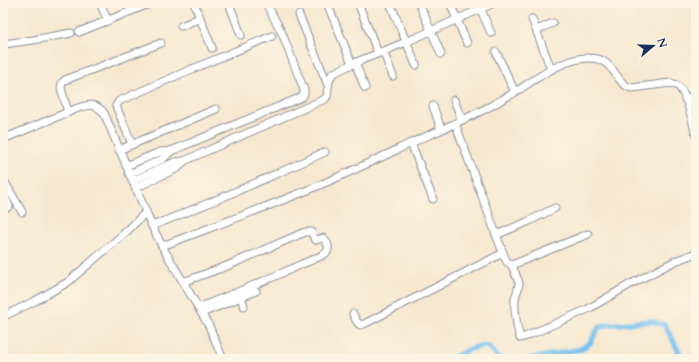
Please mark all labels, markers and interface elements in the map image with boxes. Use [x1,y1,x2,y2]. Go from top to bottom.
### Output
north arrow [633,26,673,66]
text: N [653,36,671,50]

